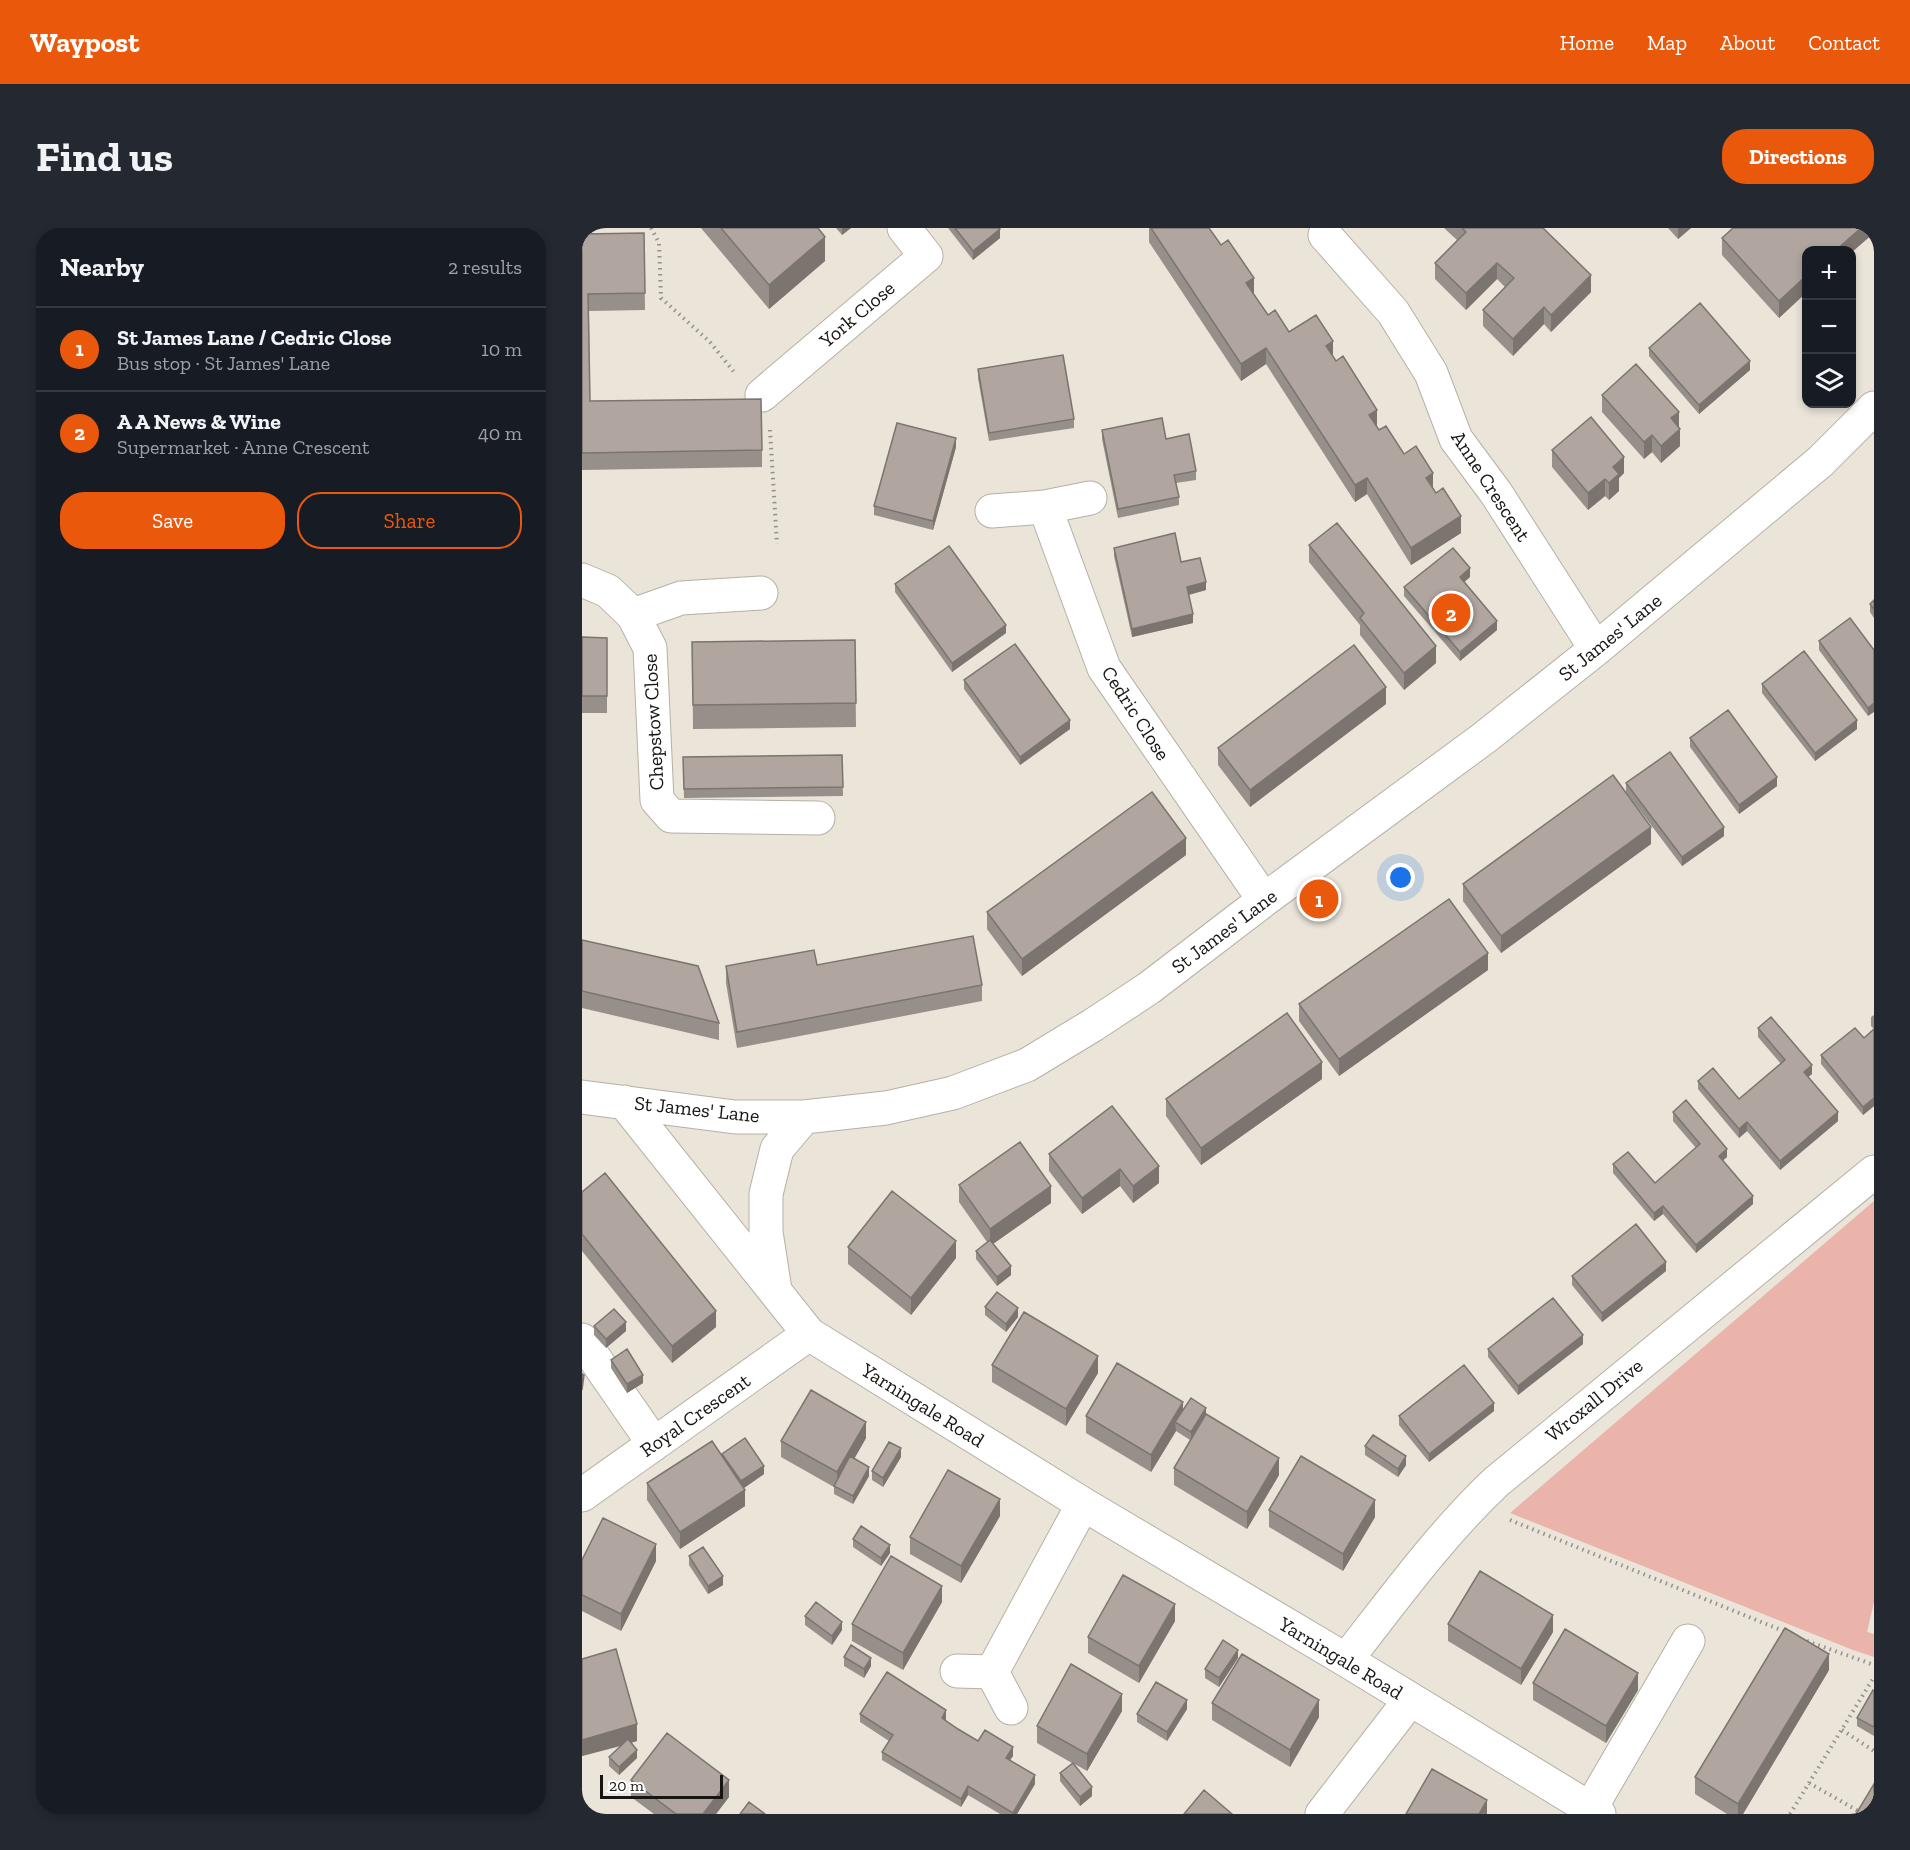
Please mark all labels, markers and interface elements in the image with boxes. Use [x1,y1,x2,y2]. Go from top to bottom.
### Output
text: Waypost [30,26,139,59]
text: Home [1560,30,1614,55]
text: Map [1647,30,1687,55]
text: About [1720,30,1775,55]
text: Contact [1808,30,1880,55]
button: Directions [1722,129,1874,184]
text: Find us [36,131,173,182]
map controls [1802,246,1856,408]
button: + [1802,246,1856,300]
text: Nearby [60,251,144,283]
text: 2 results [448,255,522,279]
street label: York Close [814,276,900,353]
button: − [1802,300,1856,354]
text: St James Lane / Cedric Close [117,324,391,351]
text: 1 [75,337,84,361]
text: 10 m [481,337,522,361]
text: Bus stop · St James' Lane [117,351,330,375]
button: layers [1802,354,1856,408]
text: A A News & Wine [117,408,281,435]
text: 2 [74,421,85,445]
text: 40 m [478,421,522,445]
street label: Anne Crescent [1446,426,1536,546]
text: Supermarket · Anne Crescent [117,435,369,459]
button: Save [60,492,285,549]
button: Share [297,492,522,549]
street label: St James' Lane [1554,588,1666,686]
pin: 2 [1432,590,1470,636]
street label: Chepstow Close [637,653,669,791]
street label: Cedric Close [1097,661,1175,765]
your location [1386,863,1415,892]
pin: 1 [1300,876,1338,922]
street label: St James' Lane [1167,884,1281,978]
street label: St James' Lane [633,1090,761,1128]
street label: Wroxall Drive [1540,1353,1648,1447]
street label: Yarningale Road [856,1357,989,1452]
street label: Royal Crescent [635,1368,755,1462]
street label: Yarningale Road [1274,1611,1407,1704]
scale bar [600,1772,723,1800]
text: 20 m [609,1776,644,1795]

